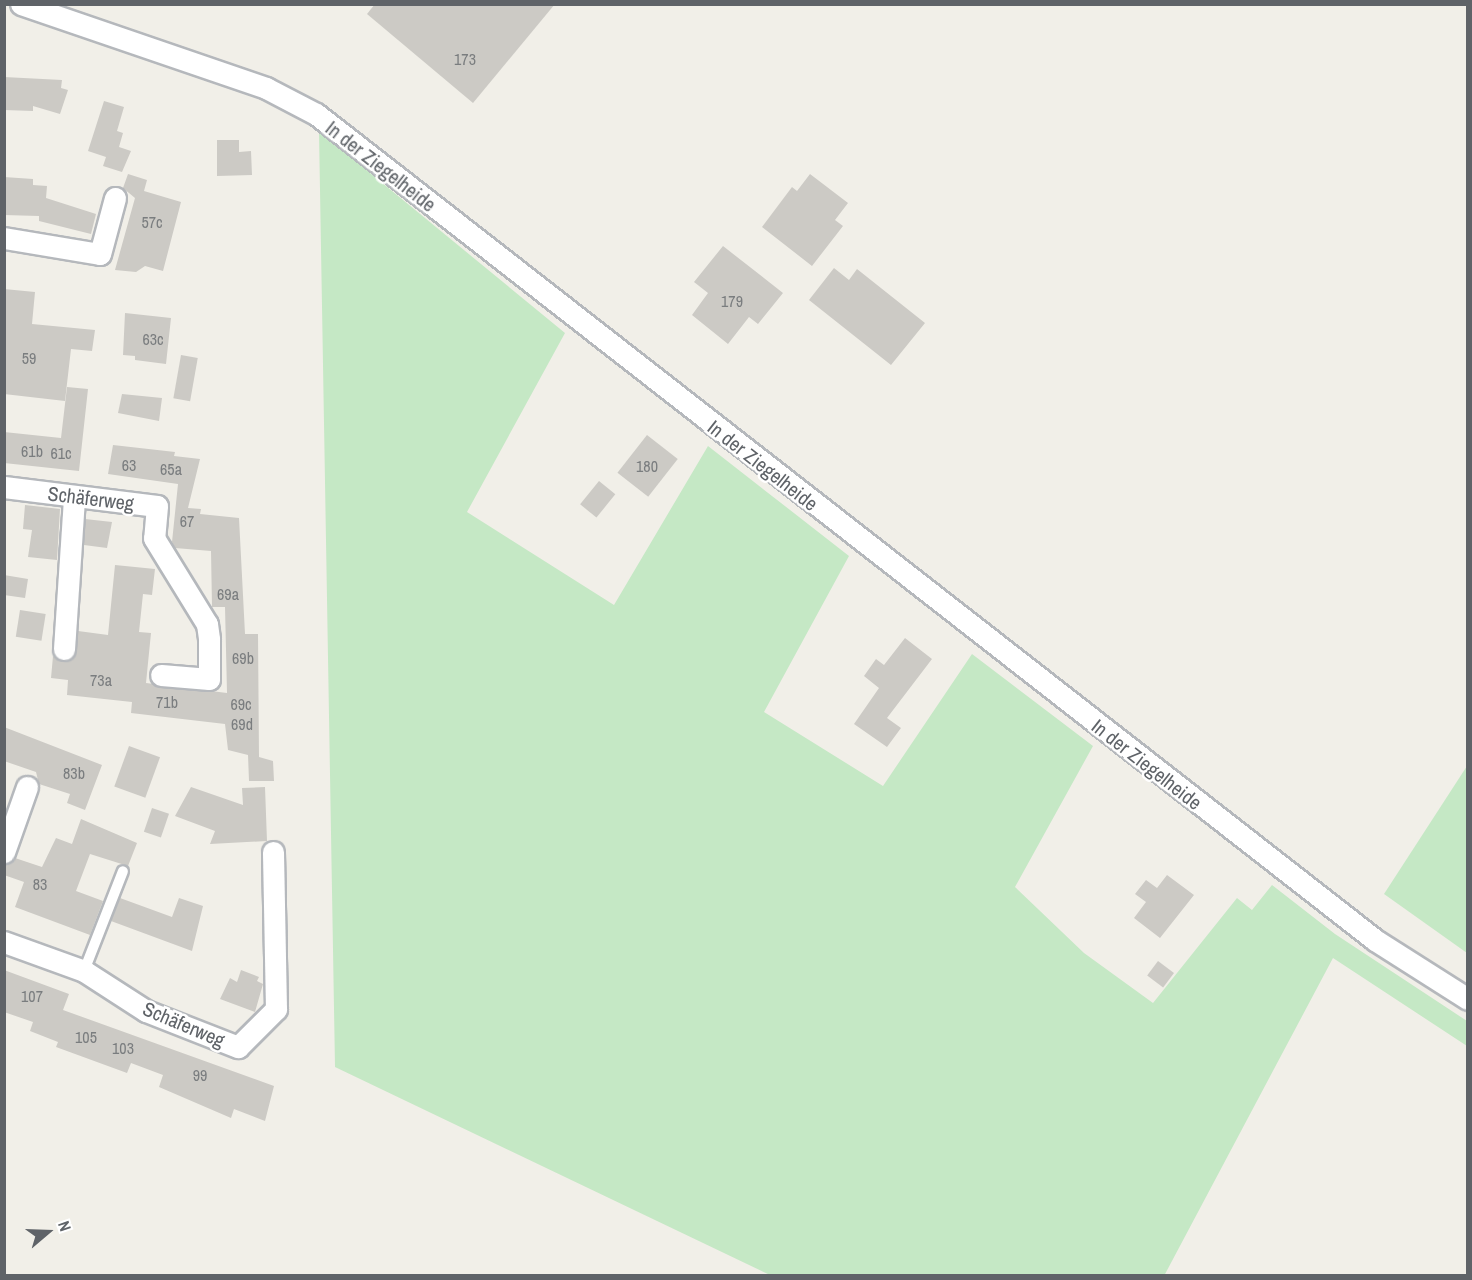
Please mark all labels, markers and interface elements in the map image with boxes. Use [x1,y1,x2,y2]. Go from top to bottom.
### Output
house number: 173 [454,49,476,69]
street label: In der Ziegelheide [321,116,441,216]
house number: 57c [141,212,163,232]
house number: 179 [721,291,743,311]
house number: 63c [142,329,164,349]
house number: 59 [22,348,36,368]
street label: In der Ziegelheide [703,415,823,515]
house number: 61b [21,441,43,461]
house number: 61c [50,443,72,463]
house number: 63 [122,455,136,475]
house number: 180 [636,456,658,476]
house number: 65a [160,459,182,479]
street label: Schäferweg [47,481,135,515]
house number: 67 [180,511,194,531]
house number: 69a [217,584,239,604]
house number: 69b [232,648,254,668]
house number: 73a [90,670,112,690]
house number: 71b [156,692,178,712]
house number: 69c [230,694,252,714]
house number: 69d [231,714,253,734]
street label: In der Ziegelheide [1087,714,1207,814]
house number: 83b [63,763,85,783]
house number: 83 [33,874,47,894]
house number: 107 [21,986,43,1006]
street label: Schäferweg [139,996,229,1052]
house number: 105 [75,1027,97,1047]
house number: 103 [112,1038,134,1058]
house number: 99 [193,1065,207,1085]
north arrow [18,1202,78,1262]
text: N [53,1218,77,1234]

